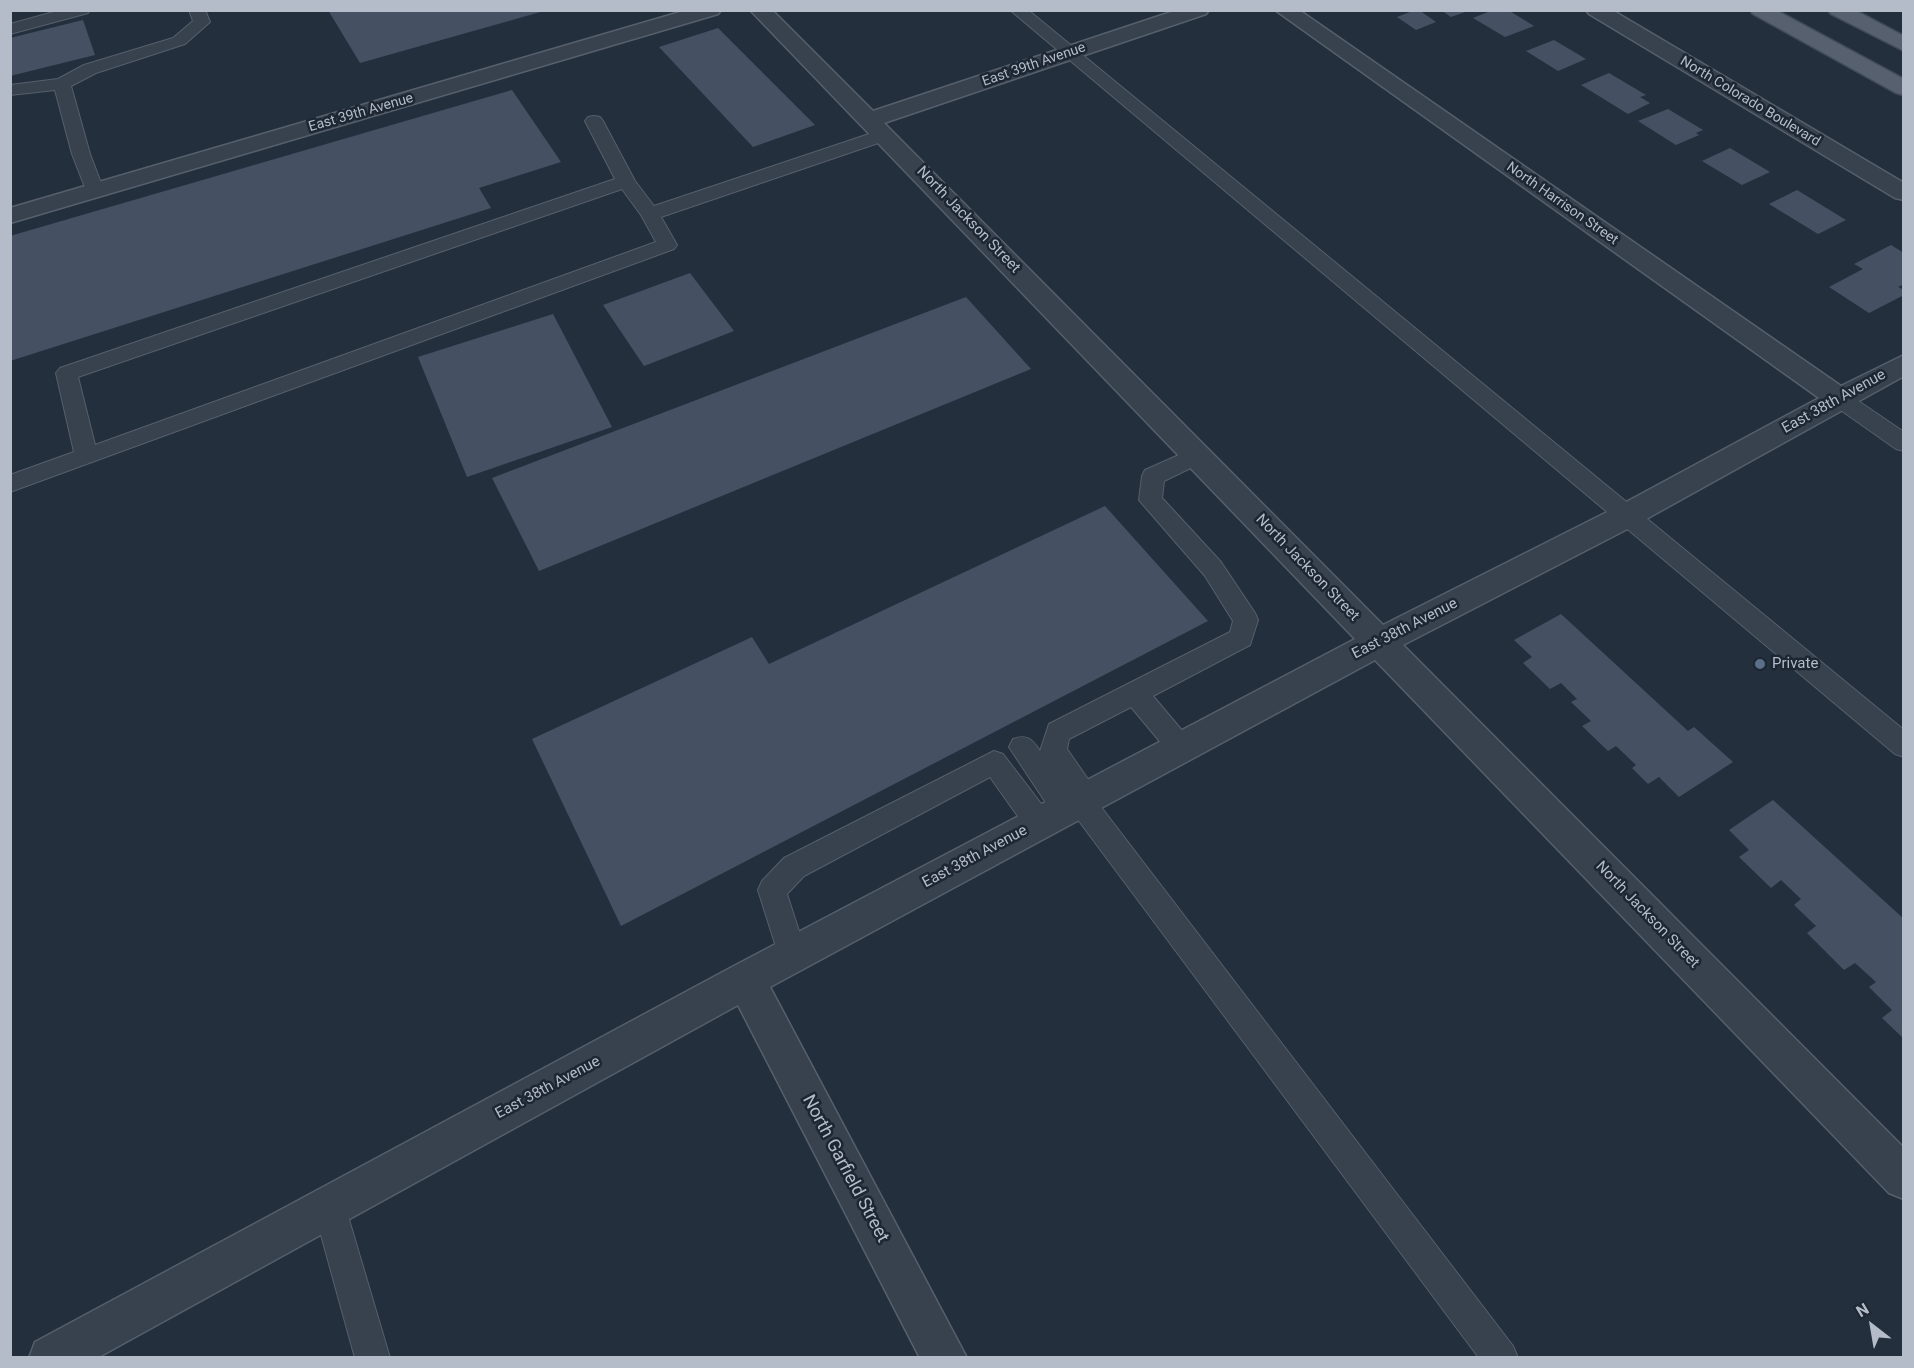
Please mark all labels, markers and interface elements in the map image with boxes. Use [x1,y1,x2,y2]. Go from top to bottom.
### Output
street label: East 39th Avenue [980,39,1088,91]
street label: North Colorado Boulevard [1677,53,1823,151]
street label: East 39th Avenue [307,90,415,136]
street label: North Harrison Street [1503,159,1621,249]
street label: North Jackson Street [912,163,1024,277]
street label: East 38th Avenue [1779,366,1889,438]
street label: North Jackson Street [1251,511,1363,625]
street label: East 38th Avenue [1349,595,1461,663]
place label: Private [1772,655,1818,673]
marker: Private [1753,657,1767,671]
street label: East 38th Avenue [920,822,1030,892]
street label: North Jackson Street [1591,858,1703,972]
street label: East 38th Avenue [493,1053,603,1123]
street label: North Garfield Street [797,1091,893,1247]
north arrow [1842,1296,1902,1356]
text: N [1853,1299,1872,1321]

